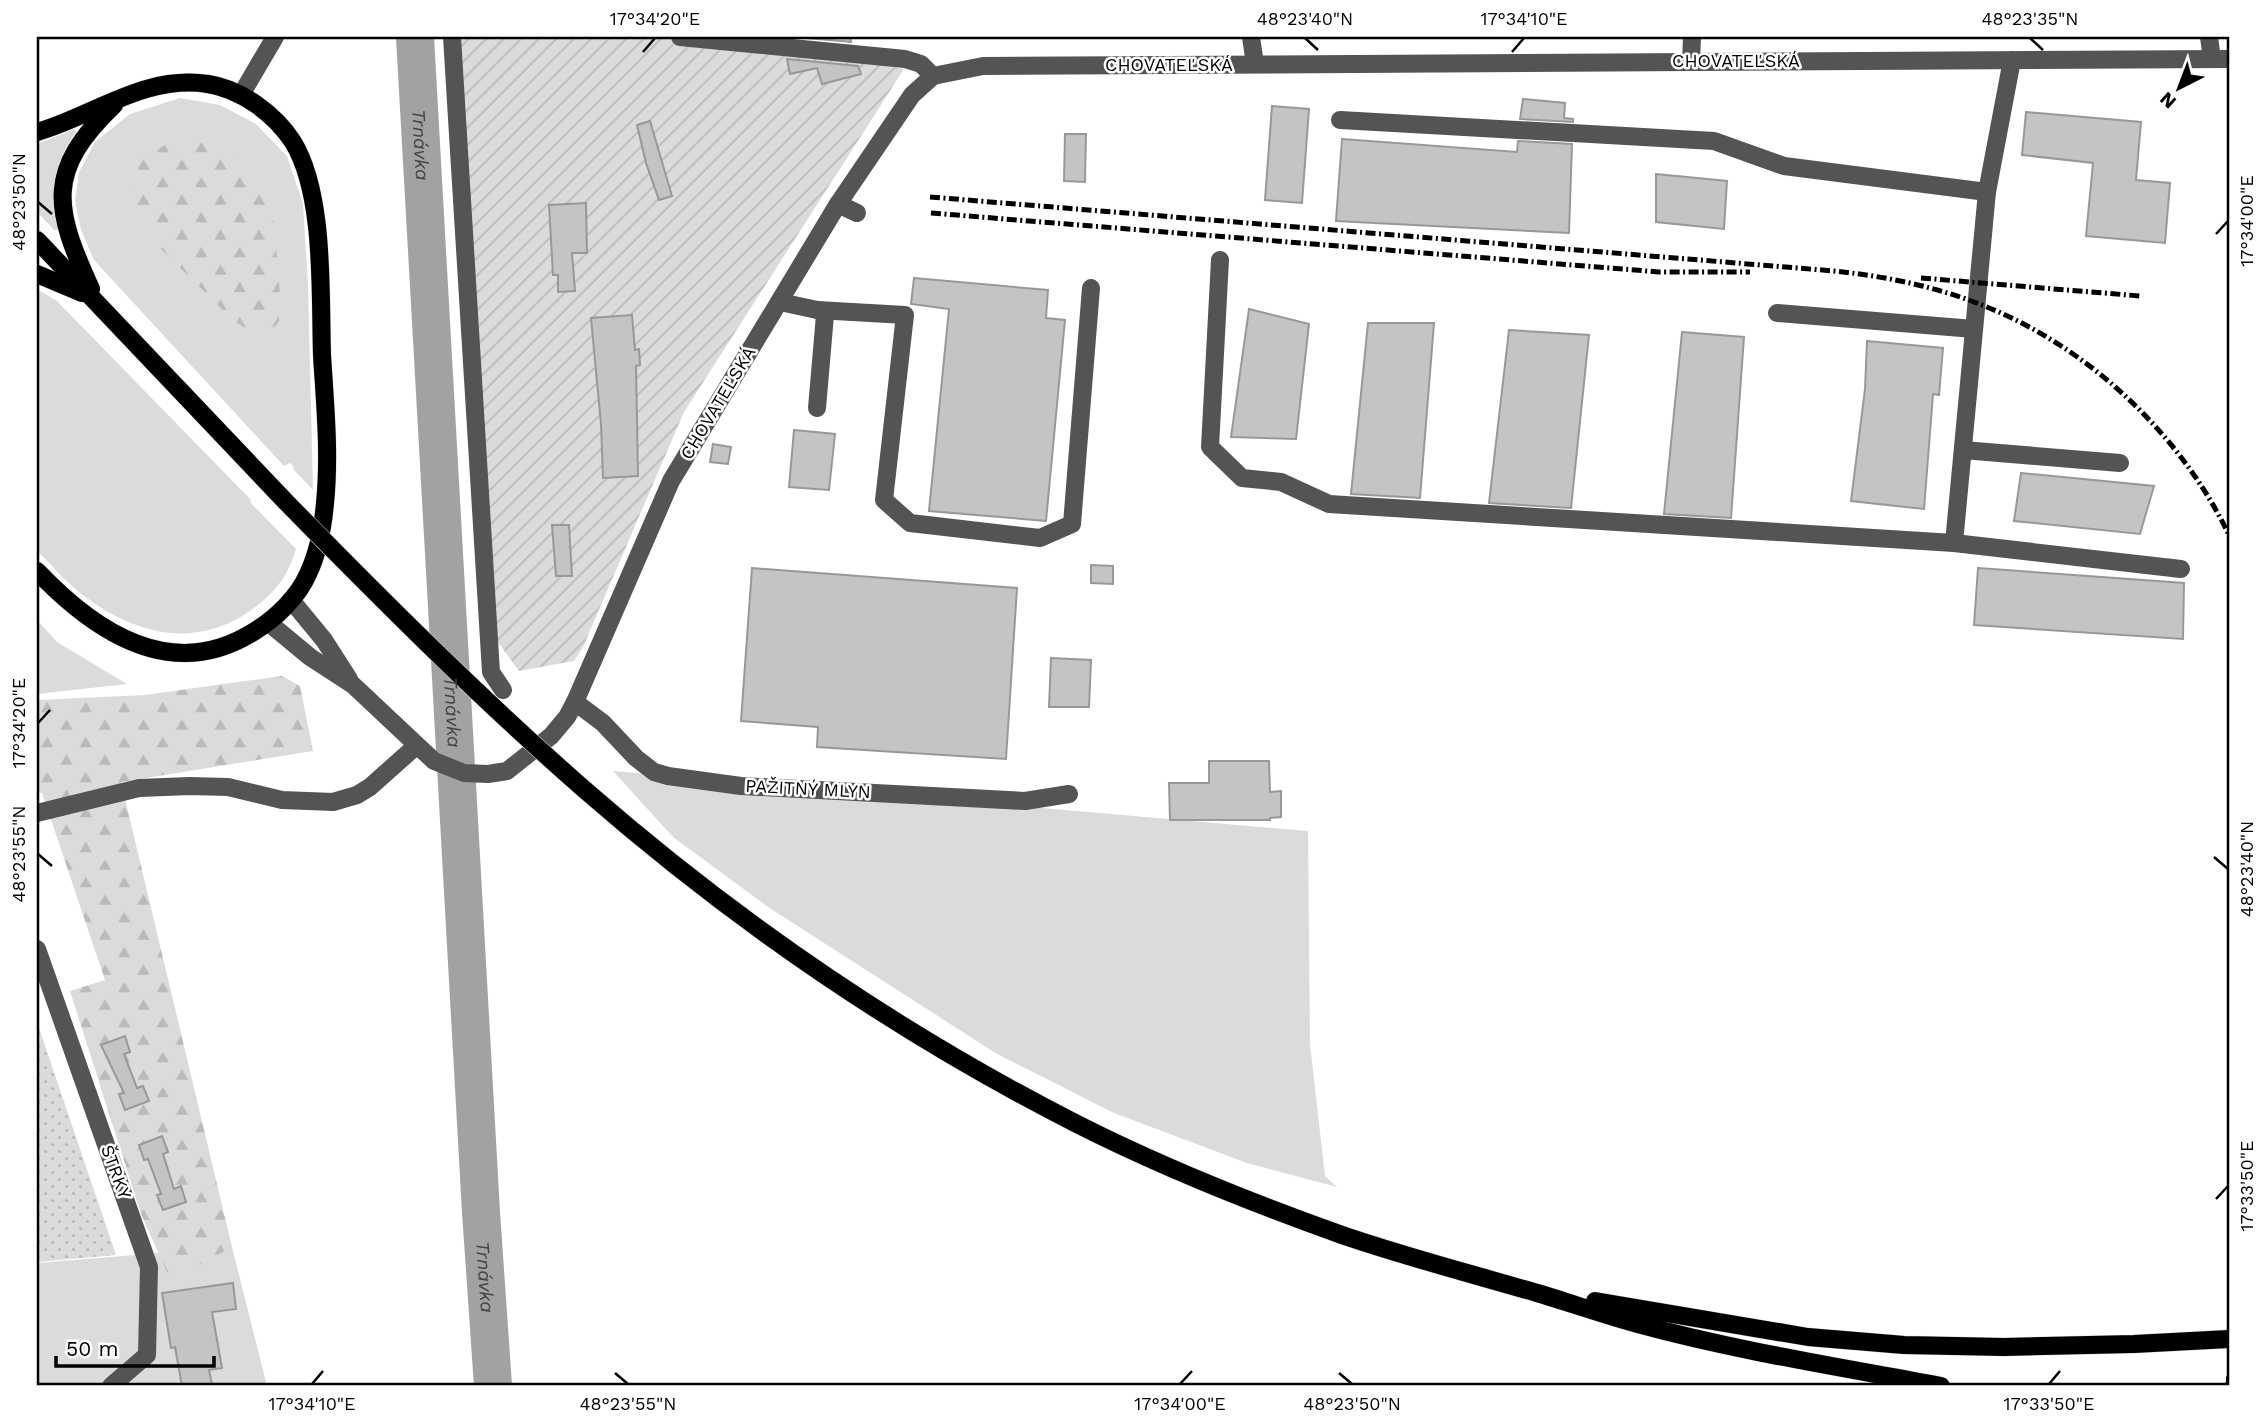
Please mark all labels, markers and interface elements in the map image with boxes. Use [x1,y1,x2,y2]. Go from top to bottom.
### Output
text: 17°34'20"E [610,8,700,29]
text: 48°23'40"N [1257,8,1353,29]
text: 17°34'10"E [1480,8,1568,29]
text: 48°23'35"N [1981,8,2079,29]
street label: CHOVATEĽSKÁ [1672,50,1800,71]
north arrow [2144,52,2214,122]
street label: CHOVATEĽSKÁ [1105,54,1233,75]
text: N [2155,87,2181,114]
water label: Trnávka [407,109,434,181]
text: 48°23'50"N [8,153,29,251]
text: 17°34'00"E [2236,175,2257,267]
street label: CHOVATEĽSKÁ [676,342,760,463]
water label: Trnávka [439,676,466,749]
text: 17°34'20"E [8,678,29,768]
street label: PAŽITNÝ MLYN [745,775,871,802]
text: 48°23'55"N [8,806,29,902]
text: 48°23'40"N [2236,821,2257,917]
text: 17°33'50"E [2236,1140,2257,1232]
street label: ŠTRKY [97,1142,136,1202]
water label: Trnávka [471,1241,499,1314]
scale bar [56,1325,214,1369]
text: 50 m [66,1336,118,1361]
text: 17°34'10"E [268,1393,356,1414]
text: 48°23'55"N [580,1393,676,1414]
text: 17°34'00"E [1134,1393,1226,1414]
text: 48°23'50"N [1303,1393,1401,1414]
text: 17°33'50"E [2003,1393,2095,1414]

